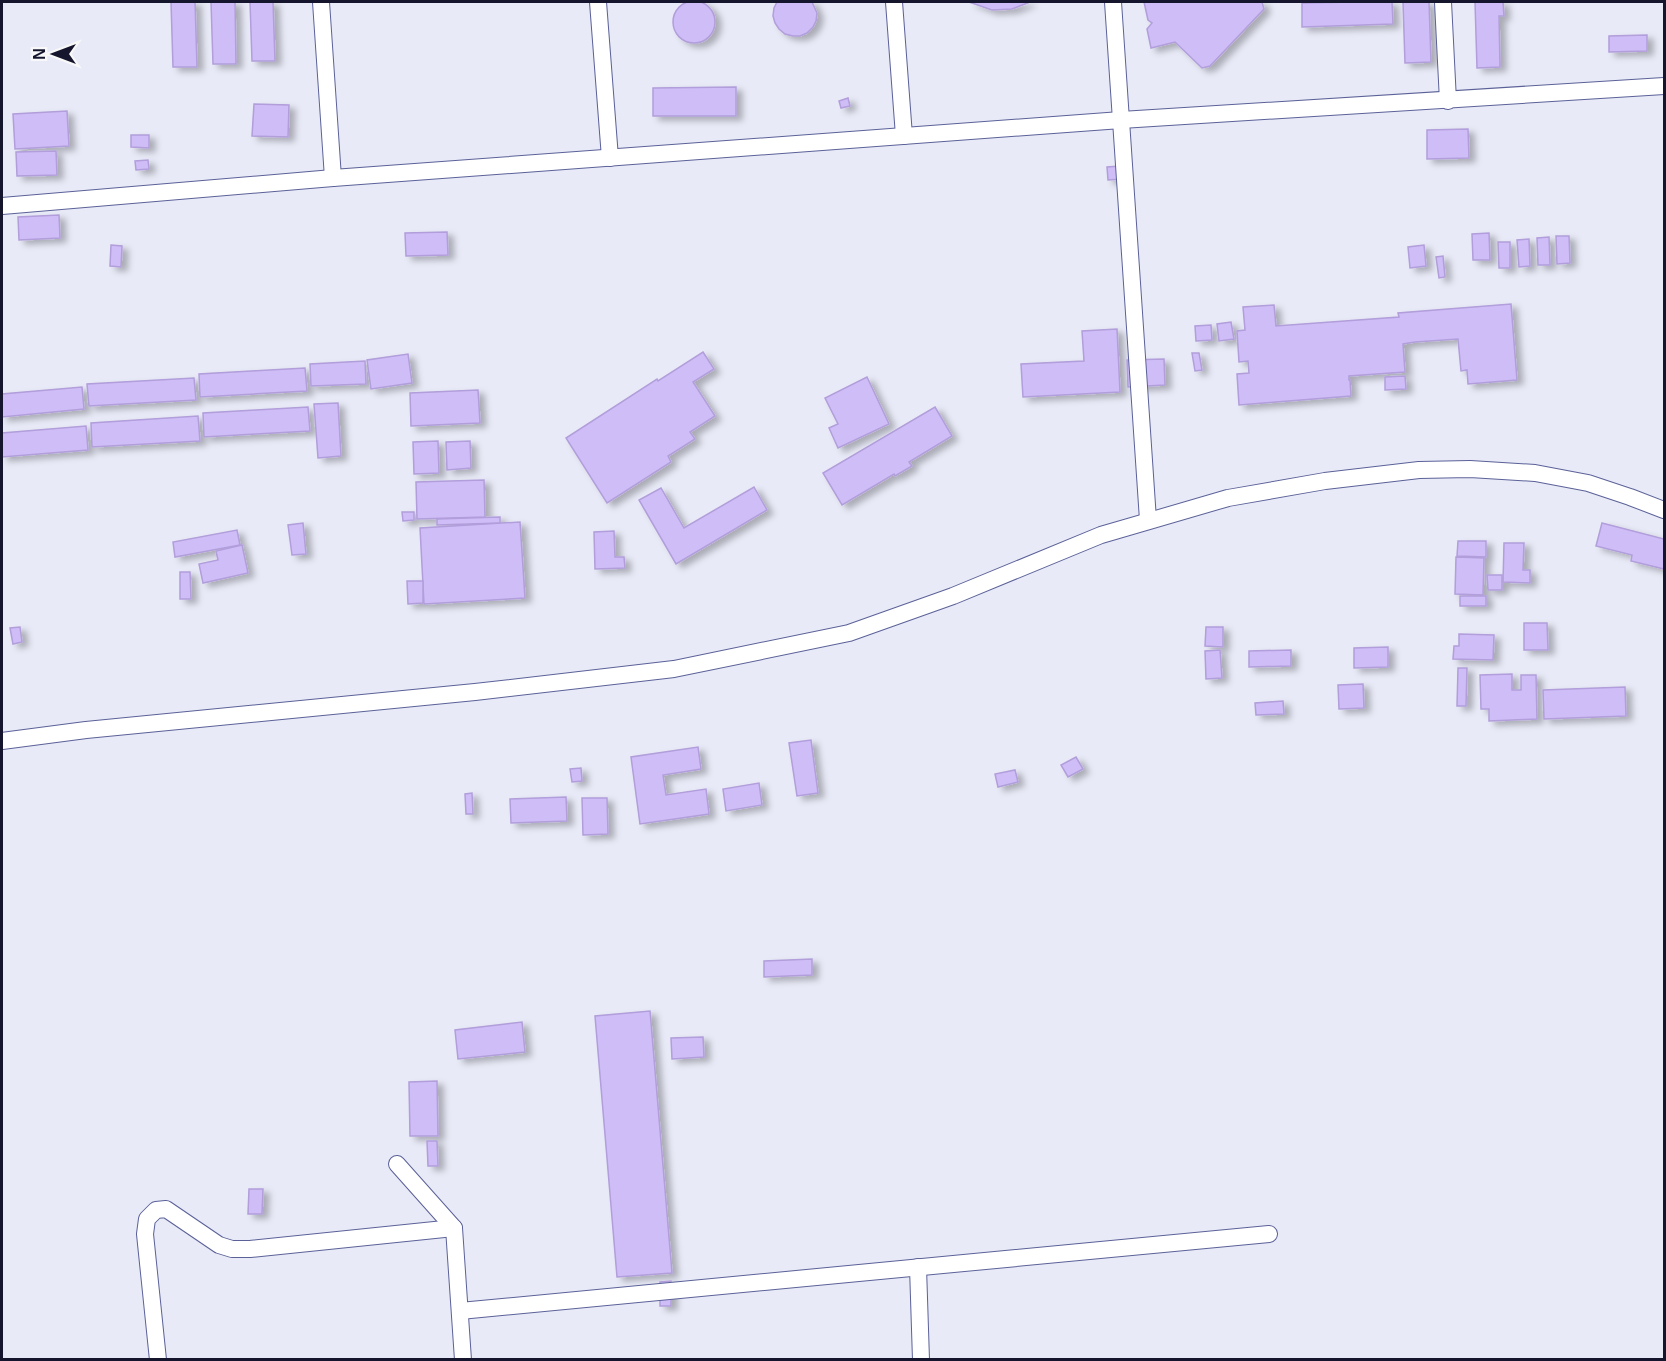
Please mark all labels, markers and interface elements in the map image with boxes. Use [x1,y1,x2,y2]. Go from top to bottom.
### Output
north arrow [24,24,84,84]
text: N [31,48,48,60]

